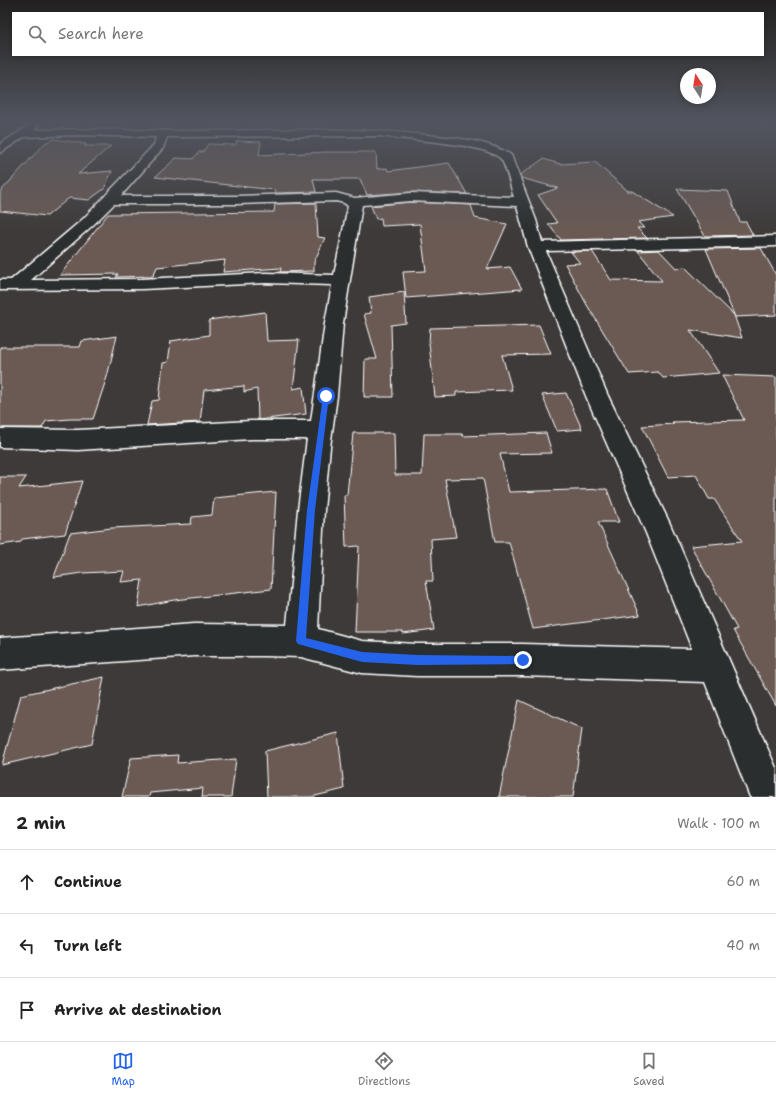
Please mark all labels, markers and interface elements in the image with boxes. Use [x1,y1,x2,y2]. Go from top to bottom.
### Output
search box [12,12,764,56]
icon: search [26,23,48,45]
text: Search here [58,24,144,44]
north arrow [680,68,716,104]
route start [317,387,335,405]
route end [514,651,532,669]
text: 2 min [16,812,66,834]
text: Walk · 100 m [677,815,760,832]
icon: ahead [16,871,38,893]
text: Continue [54,872,122,892]
text: 60 m [727,873,760,890]
icon: left [16,935,38,957]
text: Turn left [54,936,122,956]
text: 40 m [726,937,760,954]
icon: arrive [16,999,38,1021]
text: Arrive at destination [54,1000,222,1020]
tab: Map [111,1050,135,1089]
tab: Directions [358,1050,410,1089]
tab: Saved [633,1050,665,1089]

